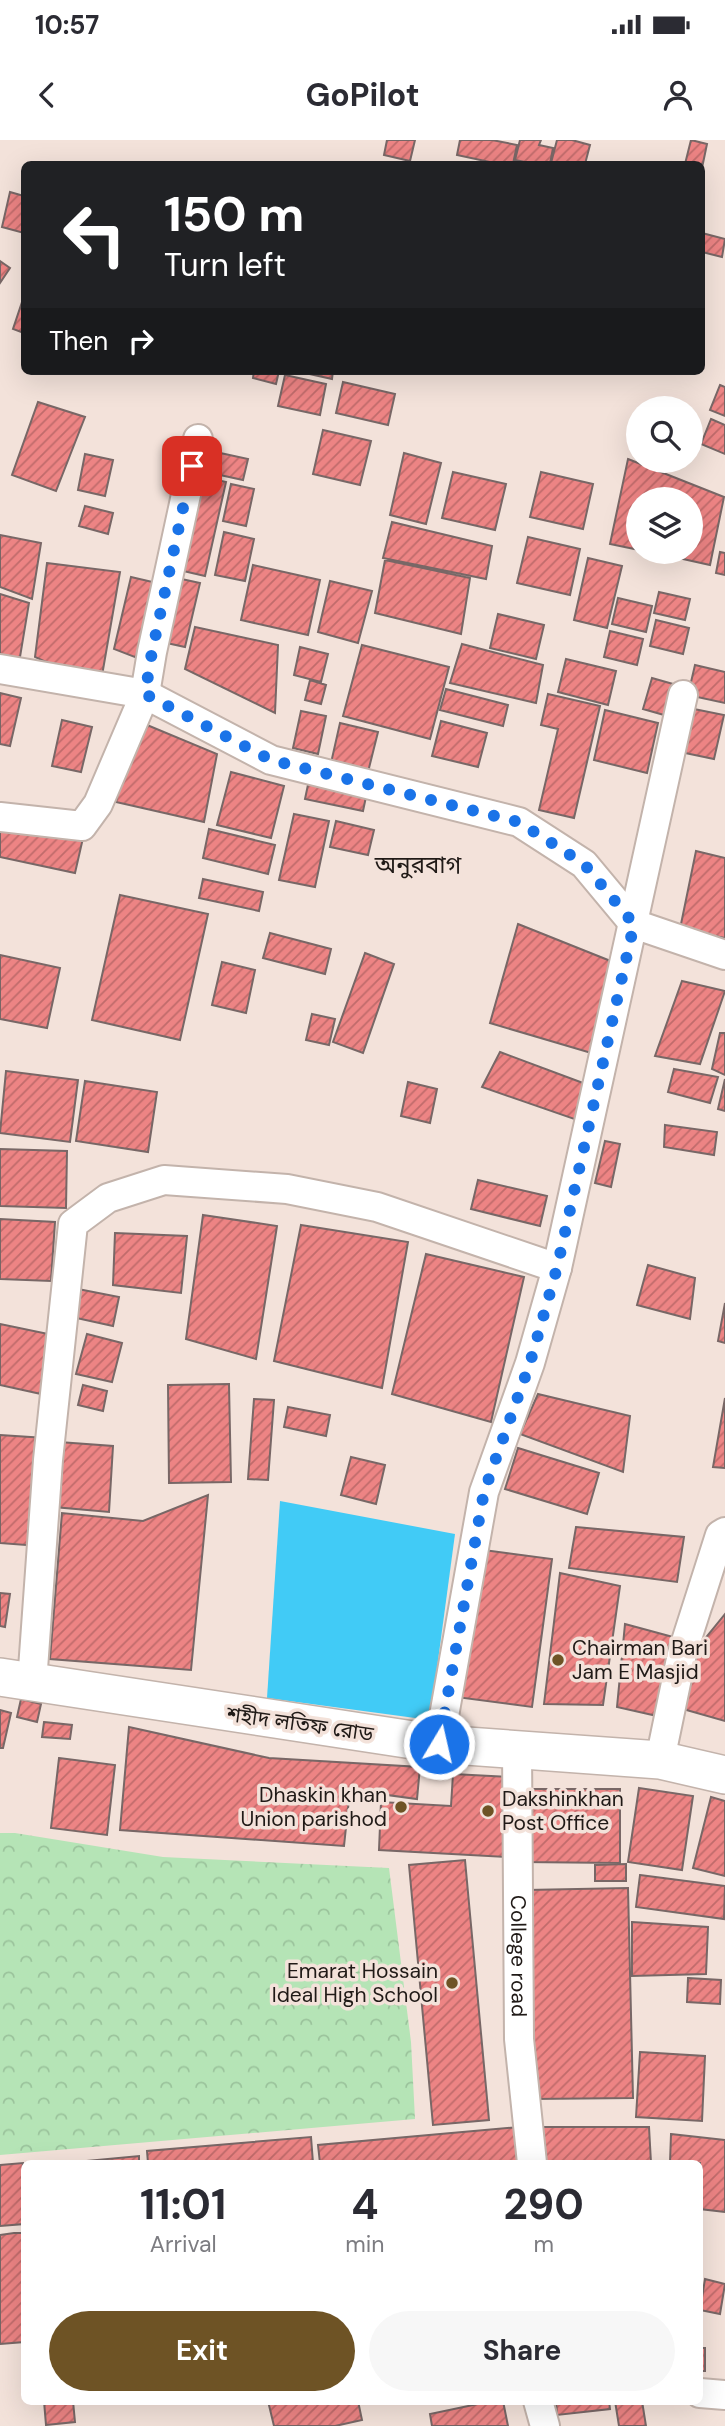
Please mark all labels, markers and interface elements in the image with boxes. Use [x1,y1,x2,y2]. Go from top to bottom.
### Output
text: 10:57 [35,8,99,42]
text: GoPilot [305,74,420,116]
icon: back [28,76,66,114]
icon: person [659,76,697,114]
text: 150 m [164,182,304,246]
icon: left [49,189,140,280]
text: Turn left [164,244,286,286]
icon: right [122,322,160,360]
text: Then [49,324,108,358]
map controls [626,396,703,564]
button: search [626,396,703,473]
pin [162,436,222,496]
icon: arrive [173,447,211,485]
button: layers [626,487,703,564]
district label: অনুরবাগ [374,849,462,880]
place label: Chairman Bari Jam E Masjid [572,1634,708,1686]
marker: Chairman Bari Jam E Masjid [550,1652,566,1668]
street label: শহীদ লতিফ রোড [224,1700,376,1748]
position arrow [402,1707,476,1781]
place label: Dhaskin khan Union parishod [240,1781,387,1833]
place label: Dakshinkhan Post Office [502,1785,624,1837]
marker: Dhaskin khan Union parishod [393,1799,409,1815]
marker: Dakshinkhan Post Office [480,1803,496,1819]
street label: College road [504,1895,533,2017]
place label: Emarat Hossain Ideal High School [272,1957,438,2009]
marker: Emarat Hossain Ideal High School [444,1975,460,1991]
text: 11:01 [140,2177,226,2232]
text: 4 [351,2177,379,2232]
text: 290 [504,2177,584,2232]
text: Arrival [150,2229,217,2259]
text: min [345,2229,384,2259]
text: m [533,2229,554,2259]
button: Exit [49,2311,355,2391]
button: Share [369,2311,675,2391]

